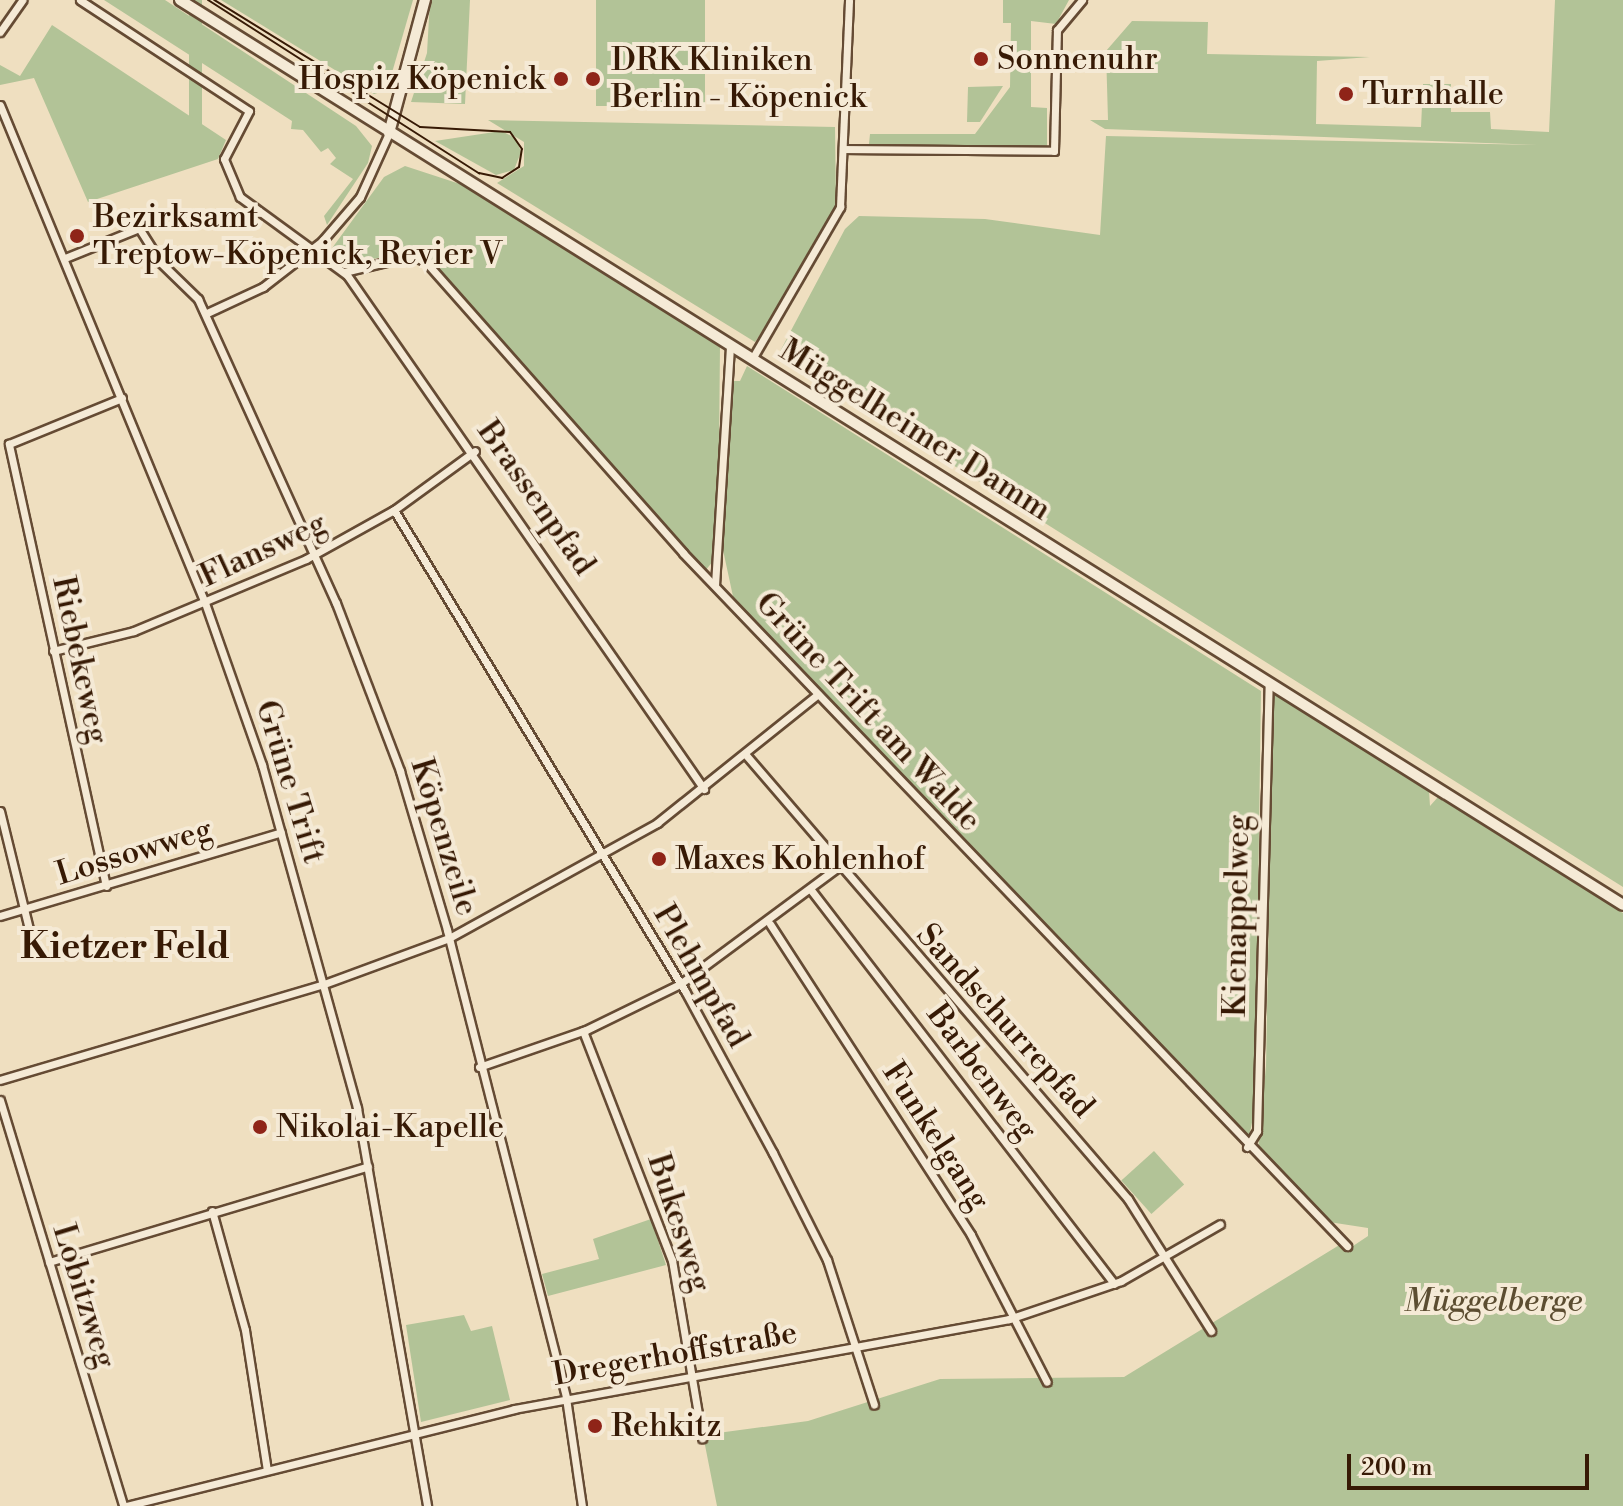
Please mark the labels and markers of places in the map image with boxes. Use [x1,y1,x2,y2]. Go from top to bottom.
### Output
place label: Sonnenuhr [997,40,1158,78]
place label: DRK Kliniken Berlin - Köpenick [611,42,866,117]
marker: Sonnenuhr [972,50,990,68]
place label: Hospiz Köpenick [298,60,545,98]
marker: DRK Kliniken Berlin - Köpenick [582,68,604,90]
marker: Hospiz Köpenick [552,70,570,88]
place label: Turnhalle [1362,75,1504,113]
marker: Turnhalle [1337,85,1355,103]
place label: Bezirksamt Treptow-Köpenick, Revier V [93,199,503,274]
marker: Bezirksamt Treptow-Köpenick, Revier V [68,227,86,245]
place label: Maxes Kohlenhof [675,840,925,878]
marker: Maxes Kohlenhof [650,850,668,868]
place label: Nikolai-Kapelle [276,1108,504,1146]
marker: Nikolai-Kapelle [251,1118,269,1136]
place label: Rehkitz [611,1407,722,1445]
marker: Rehkitz [586,1417,604,1435]

